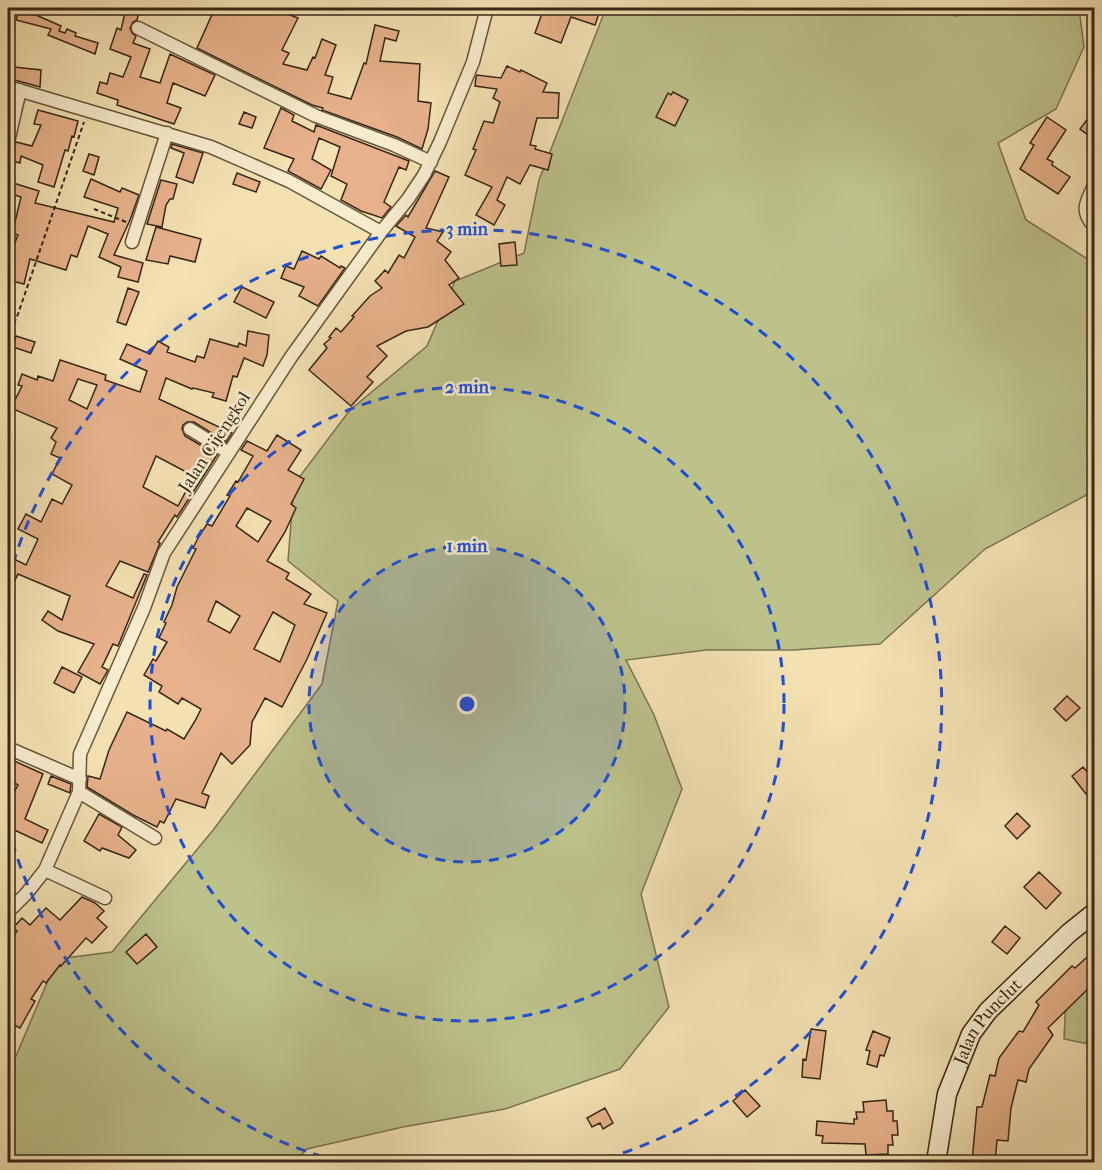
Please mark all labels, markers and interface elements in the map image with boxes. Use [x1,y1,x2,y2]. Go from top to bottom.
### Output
text: 3 min [446,219,489,240]
text: 2 min [445,377,489,398]
street label: Jalan Cijengkol [173,388,255,498]
text: 1 min [446,536,488,557]
centre of rings [457,694,477,714]
street label: Jalan Punclut [949,974,1027,1070]

